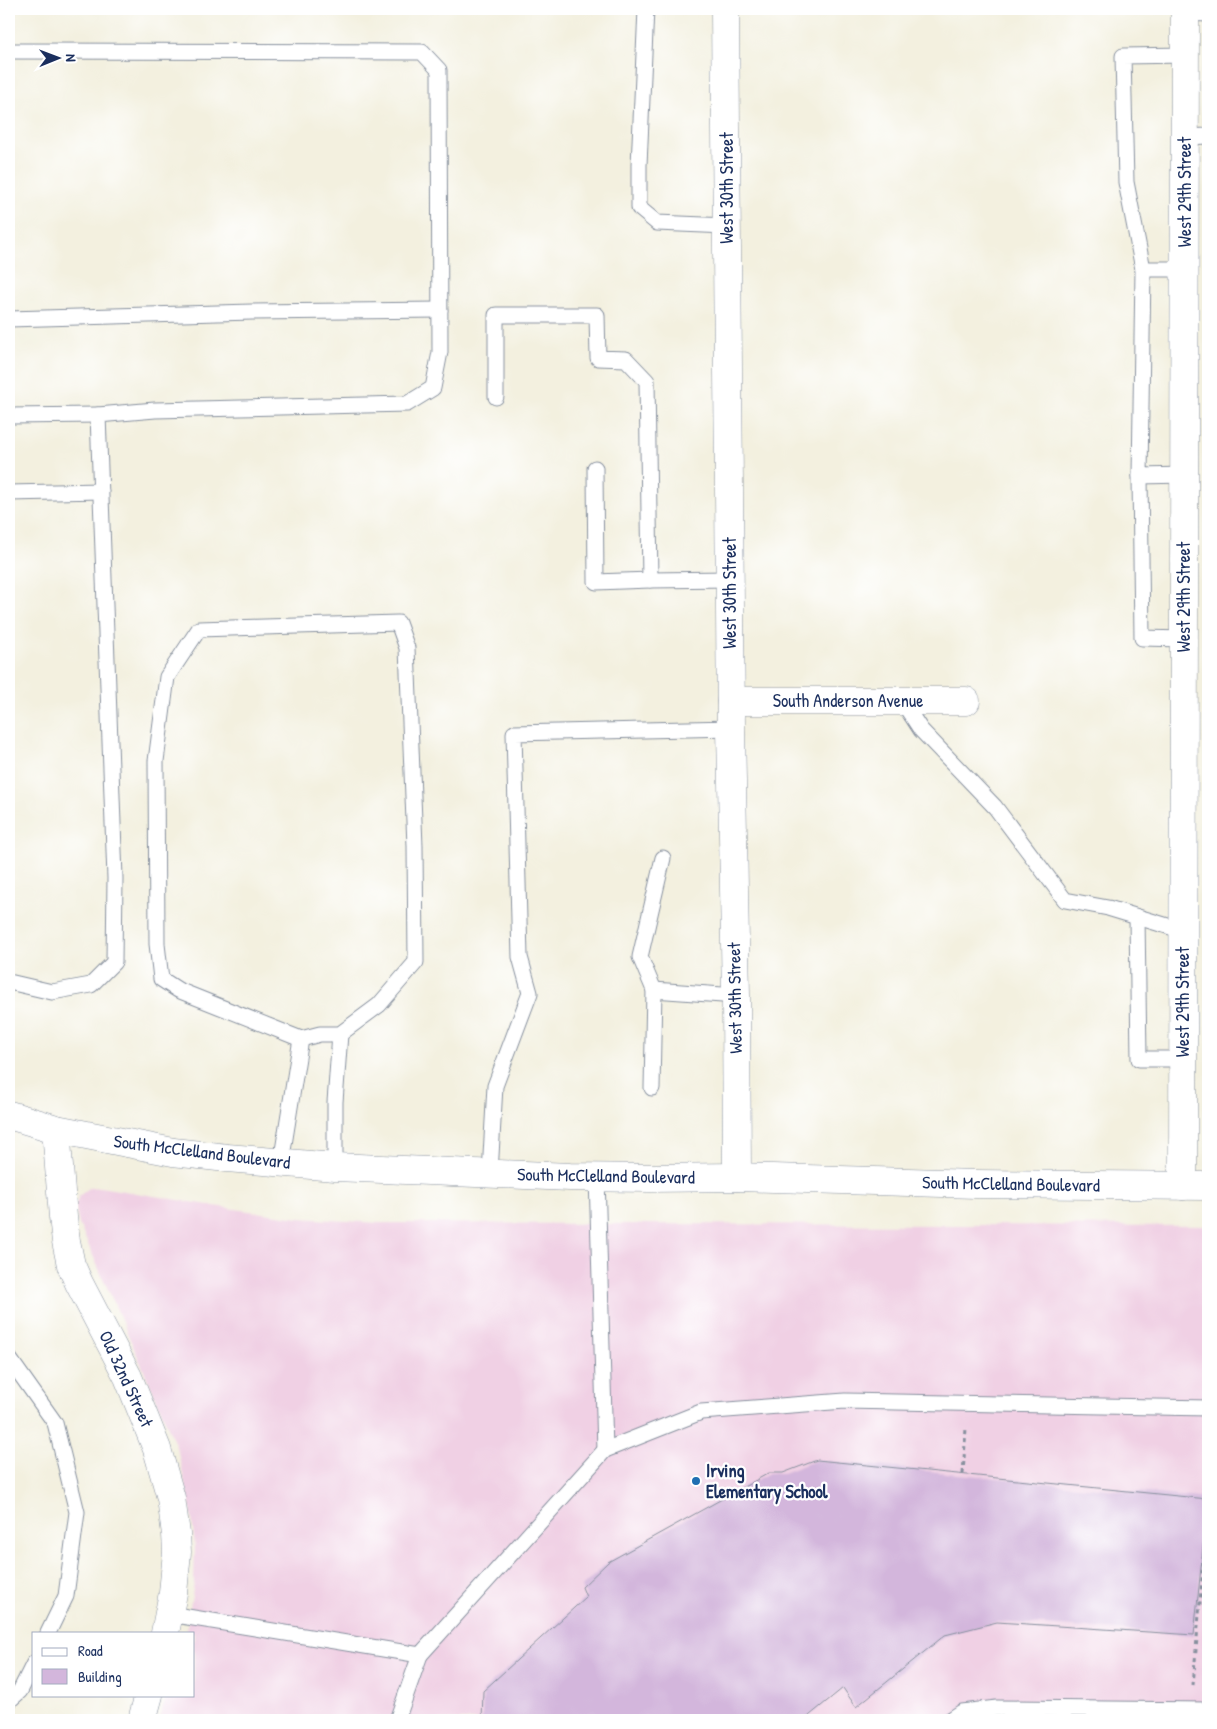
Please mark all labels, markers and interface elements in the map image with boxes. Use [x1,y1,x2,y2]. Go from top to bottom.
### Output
north arrow [32,32,82,82]
text: N [62,54,81,62]
street label: West 30th Street [714,131,739,244]
street label: West 29th Street [1172,136,1197,247]
street label: West 30th Street [717,536,742,649]
street label: West 29th Street [1171,541,1196,652]
street label: South Anderson Avenue [773,688,923,713]
street label: West 30th Street [721,941,748,1054]
street label: West 29th Street [1170,946,1195,1057]
street label: South McClelland Boulevard [112,1128,292,1175]
street label: South McClelland Boulevard [517,1161,695,1190]
street label: South McClelland Boulevard [922,1169,1100,1198]
street label: Old 32nd Street [93,1327,160,1432]
place label: Irving Elementary School [706,1458,829,1505]
marker: Irving Elementary School [690,1475,702,1487]
legend [32,1632,195,1696]
text: Road [78,1640,103,1661]
text: Building [78,1666,122,1687]

